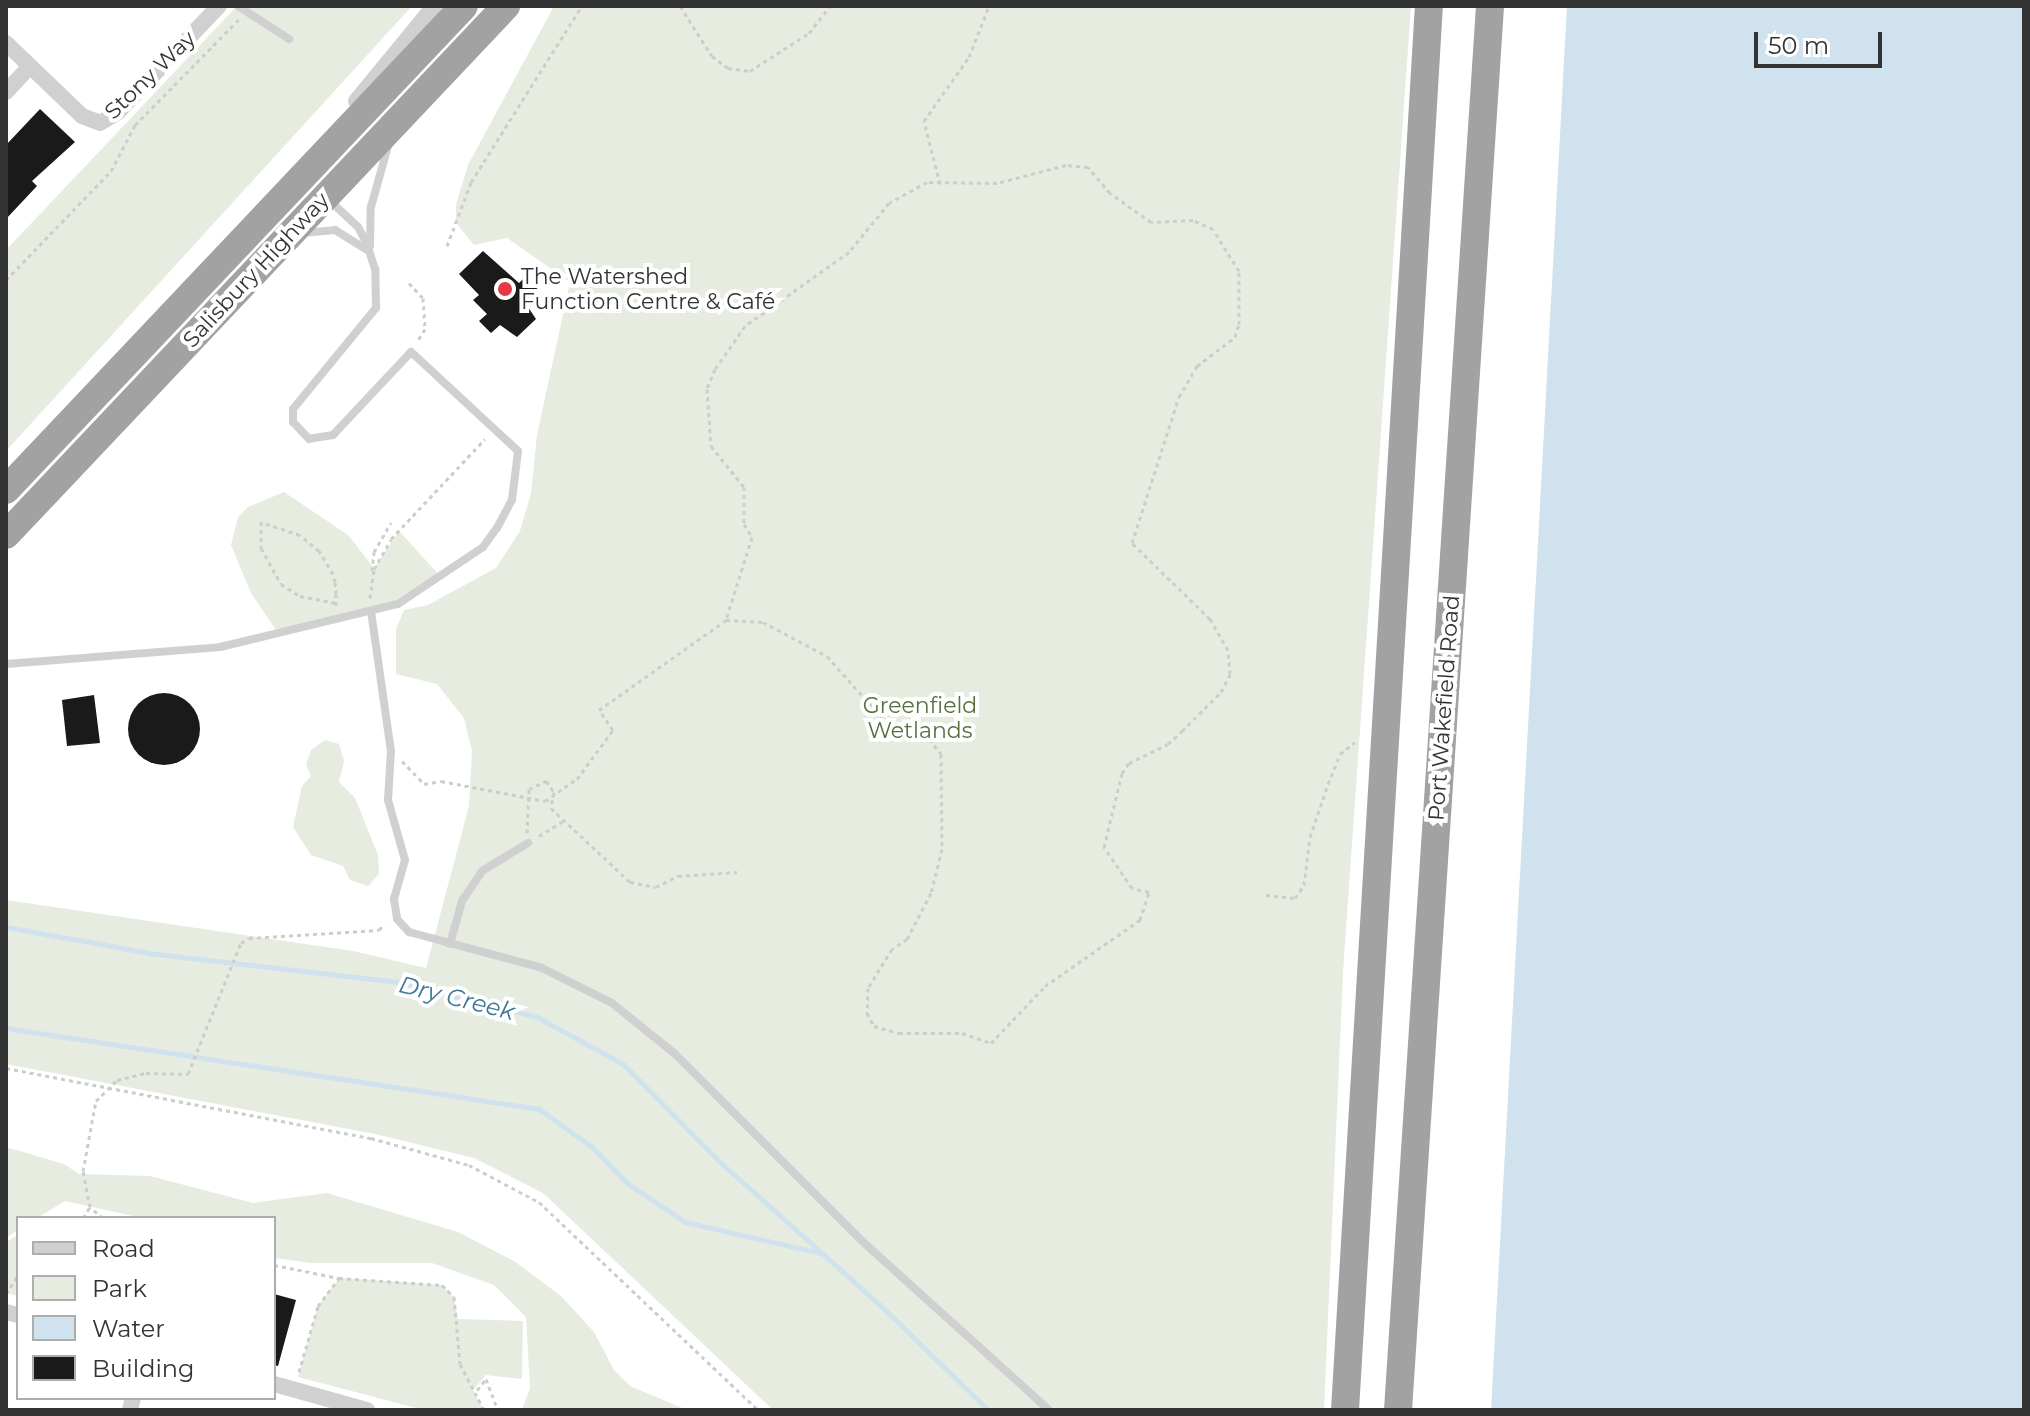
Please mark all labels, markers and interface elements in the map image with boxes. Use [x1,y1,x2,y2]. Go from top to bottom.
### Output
scale bar [1758,16,1886,66]
street label: Stony Way [99,25,201,125]
text: 50 m [1768,31,1829,60]
street label: Salisbury Highway [177,187,335,353]
place label: The Watershed Function Centre & Café [521,263,775,314]
marker: The Watershed Function Centre & Café [496,280,514,298]
street label: Port Wakefield Road [1423,594,1465,822]
park label: Greenfield Wetlands [863,692,977,744]
water label: Dry Creek [396,970,518,1026]
legend [16,1216,276,1400]
text: Road [92,1234,155,1263]
text: Park [92,1274,147,1303]
text: Water [92,1314,165,1343]
text: Building [92,1354,195,1383]

